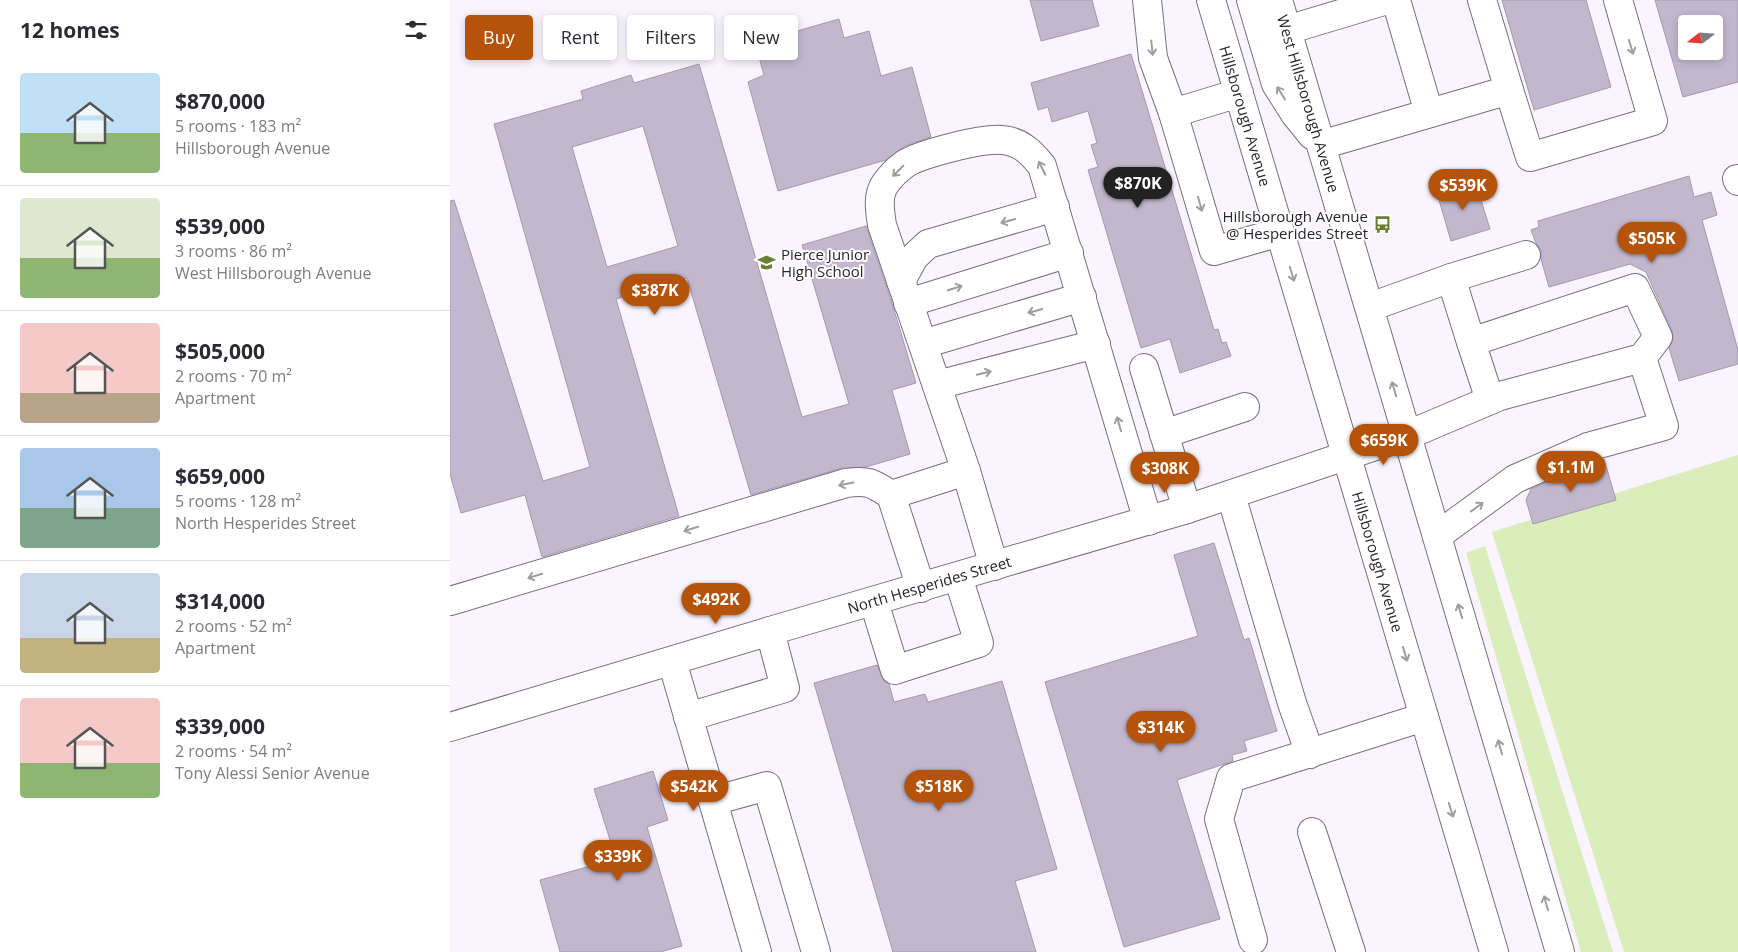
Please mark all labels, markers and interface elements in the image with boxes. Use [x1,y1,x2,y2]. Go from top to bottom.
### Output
street label: West Hillsborough Avenue [1273,12,1344,195]
chip: Buy [465,15,533,60]
chip: Rent [543,15,617,60]
chip: Filters [627,15,714,60]
chip: New [724,15,798,60]
north arrow [1678,15,1722,60]
map controls [1678,15,1723,60]
text: 12 homes [20,16,120,44]
icon: filters [402,16,430,44]
one-way arrow [1627,38,1637,54]
one-way arrow [1147,40,1157,56]
street label: Hillsborough Avenue [1215,43,1276,189]
one-way arrow [1276,86,1286,100]
text: $870,000 [175,87,265,115]
icon: home [60,93,120,153]
text: 5 rooms · 183 m² [175,115,301,137]
text: Hillsborough Avenue [175,137,330,159]
one-way arrow [1036,161,1046,176]
one-way arrow [891,165,904,177]
pin: $870K [1103,166,1173,209]
pin: $539K [1428,168,1498,211]
text: $870K [1114,172,1162,194]
text: $539K [1439,174,1487,196]
one-way arrow [1196,195,1205,211]
place label: Hillsborough Avenue @ Hesperides Street [1222,206,1368,243]
text: $539,000 [175,212,265,240]
bus stop icon: Hillsborough Avenue @ Hesperides Street [1372,215,1392,235]
one-way arrow [1001,216,1017,226]
icon: home [60,218,120,278]
pin: $505K [1617,222,1687,264]
text: $505K [1628,227,1676,249]
text: 3 rooms · 86 m² [175,240,292,262]
place label: Pierce Junior High School [781,244,869,281]
school or university icon: Pierce Junior High School [757,253,777,273]
text: West Hillsborough Avenue [175,262,372,284]
one-way arrow [1288,265,1298,281]
pin: $387K [620,274,690,316]
text: $387K [631,279,679,301]
one-way arrow [947,283,963,293]
one-way arrow [1028,307,1044,316]
text: $505,000 [175,337,265,365]
icon: home [60,343,120,403]
text: 2 rooms · 70 m² [175,365,292,387]
one-way arrow [976,368,992,377]
one-way arrow [1388,381,1398,397]
text: Apartment [175,387,255,409]
one-way arrow [1114,416,1124,432]
pin: $659K [1349,424,1419,466]
text: $659K [1360,429,1408,451]
pin: $1.1M [1536,450,1606,493]
pin: $308K [1130,452,1200,494]
text: $1.1M [1547,456,1595,478]
text: $308K [1141,457,1189,479]
text: $659,000 [175,462,265,490]
icon: home [60,468,120,528]
one-way arrow [839,480,855,489]
street label: Hillsborough Avenue [1348,489,1408,634]
text: 5 rooms · 128 m² [175,490,301,512]
one-way arrow [1470,502,1484,512]
text: North Hesperides Street [175,512,356,534]
one-way arrow [683,525,699,535]
street label: North Hesperides Street [845,551,1014,618]
one-way arrow [527,571,543,581]
pin: $492K [681,582,751,625]
text: $314,000 [175,587,265,615]
text: $492K [692,588,740,610]
icon: home [60,593,120,653]
one-way arrow [1454,604,1464,620]
text: 2 rooms · 52 m² [175,615,292,637]
text: Apartment [175,637,255,659]
one-way arrow [1401,645,1411,661]
pin: $314K [1126,710,1196,753]
text: $339,000 [175,712,265,740]
text: $314K [1137,716,1185,738]
icon: home [60,718,120,778]
text: 2 rooms · 54 m² [175,740,292,762]
one-way arrow [1494,740,1504,756]
text: Tony Alessi Senior Avenue [175,762,370,784]
pin: $542K [659,770,729,812]
pin: $518K [904,770,974,812]
text: $542K [670,775,718,797]
text: $518K [915,775,963,797]
one-way arrow [1447,801,1457,817]
pin: $339K [583,840,653,882]
text: $339K [594,845,642,867]
one-way arrow [1540,896,1550,912]

